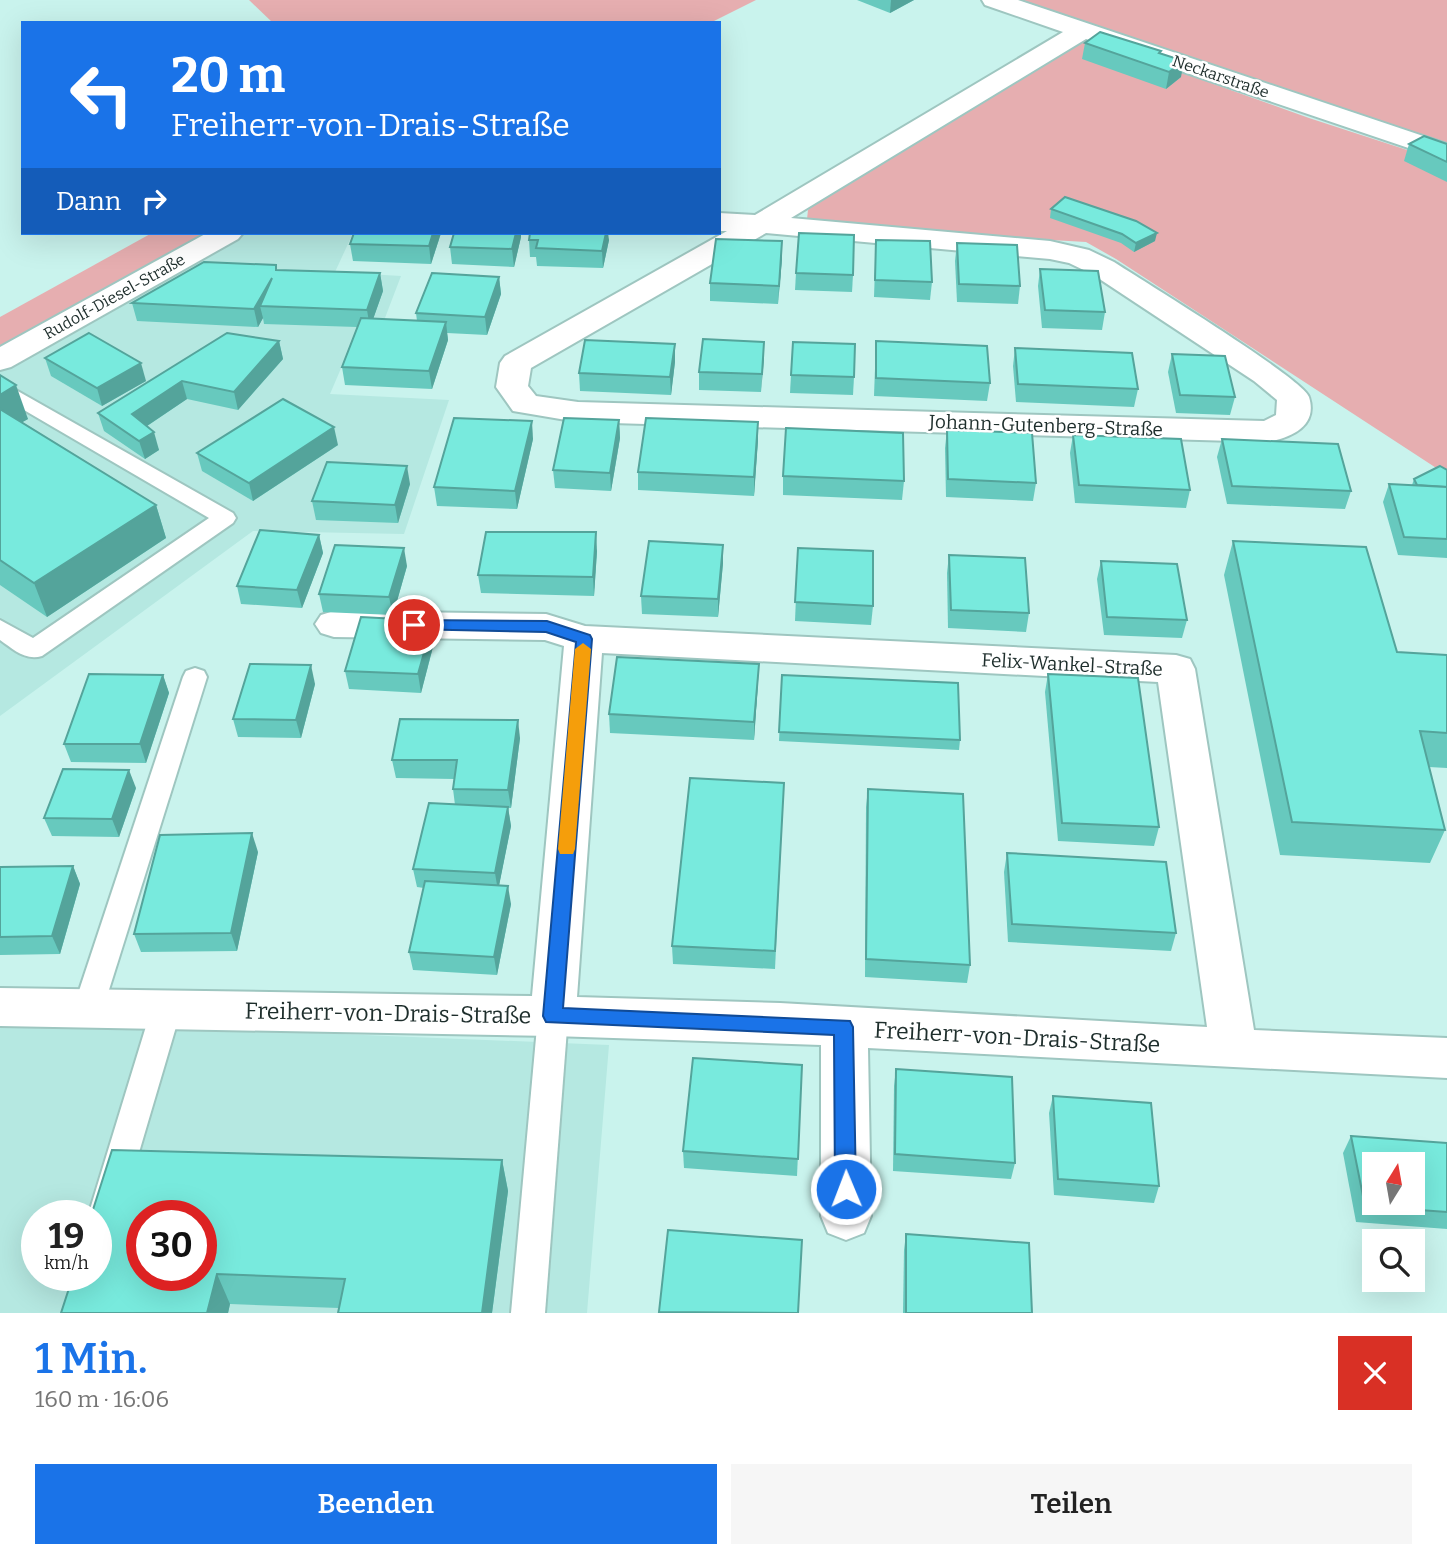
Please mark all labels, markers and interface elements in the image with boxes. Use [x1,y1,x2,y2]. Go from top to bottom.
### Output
text: 20 m [171,46,285,105]
icon: left [56,49,147,140]
street label: Neckarstraße [1170,51,1272,102]
text: Freiherr-von-Drais-Straße [171,106,570,144]
icon: right [135,182,173,220]
text: Dann [56,186,121,217]
street label: Rudolf-Diesel-Straße [40,250,188,343]
street label: Johann-Gutenberg-Straße [928,410,1163,441]
pin [384,595,444,655]
icon: arrive [395,606,433,644]
street label: Felix-Wankel-Straße [981,648,1163,681]
street label: Freiherr-von-Drais-Straße [244,997,532,1029]
street label: Freiherr-von-Drais-Straße [873,1016,1161,1058]
position arrow [809,1152,883,1226]
north arrow [1362,1152,1424,1214]
map controls [1362,1152,1425,1292]
speed limit sign: 30 [126,1200,217,1291]
text: 19 [49,1215,84,1257]
button: search [1362,1229,1425,1292]
text: km/h [44,1252,89,1274]
text: 1 Min. [35,1334,147,1384]
button: close [1338,1336,1412,1410]
text: 160 m · 16:06 [35,1385,169,1413]
button: Beenden [35,1464,717,1544]
button: Teilen [731,1464,1412,1544]

